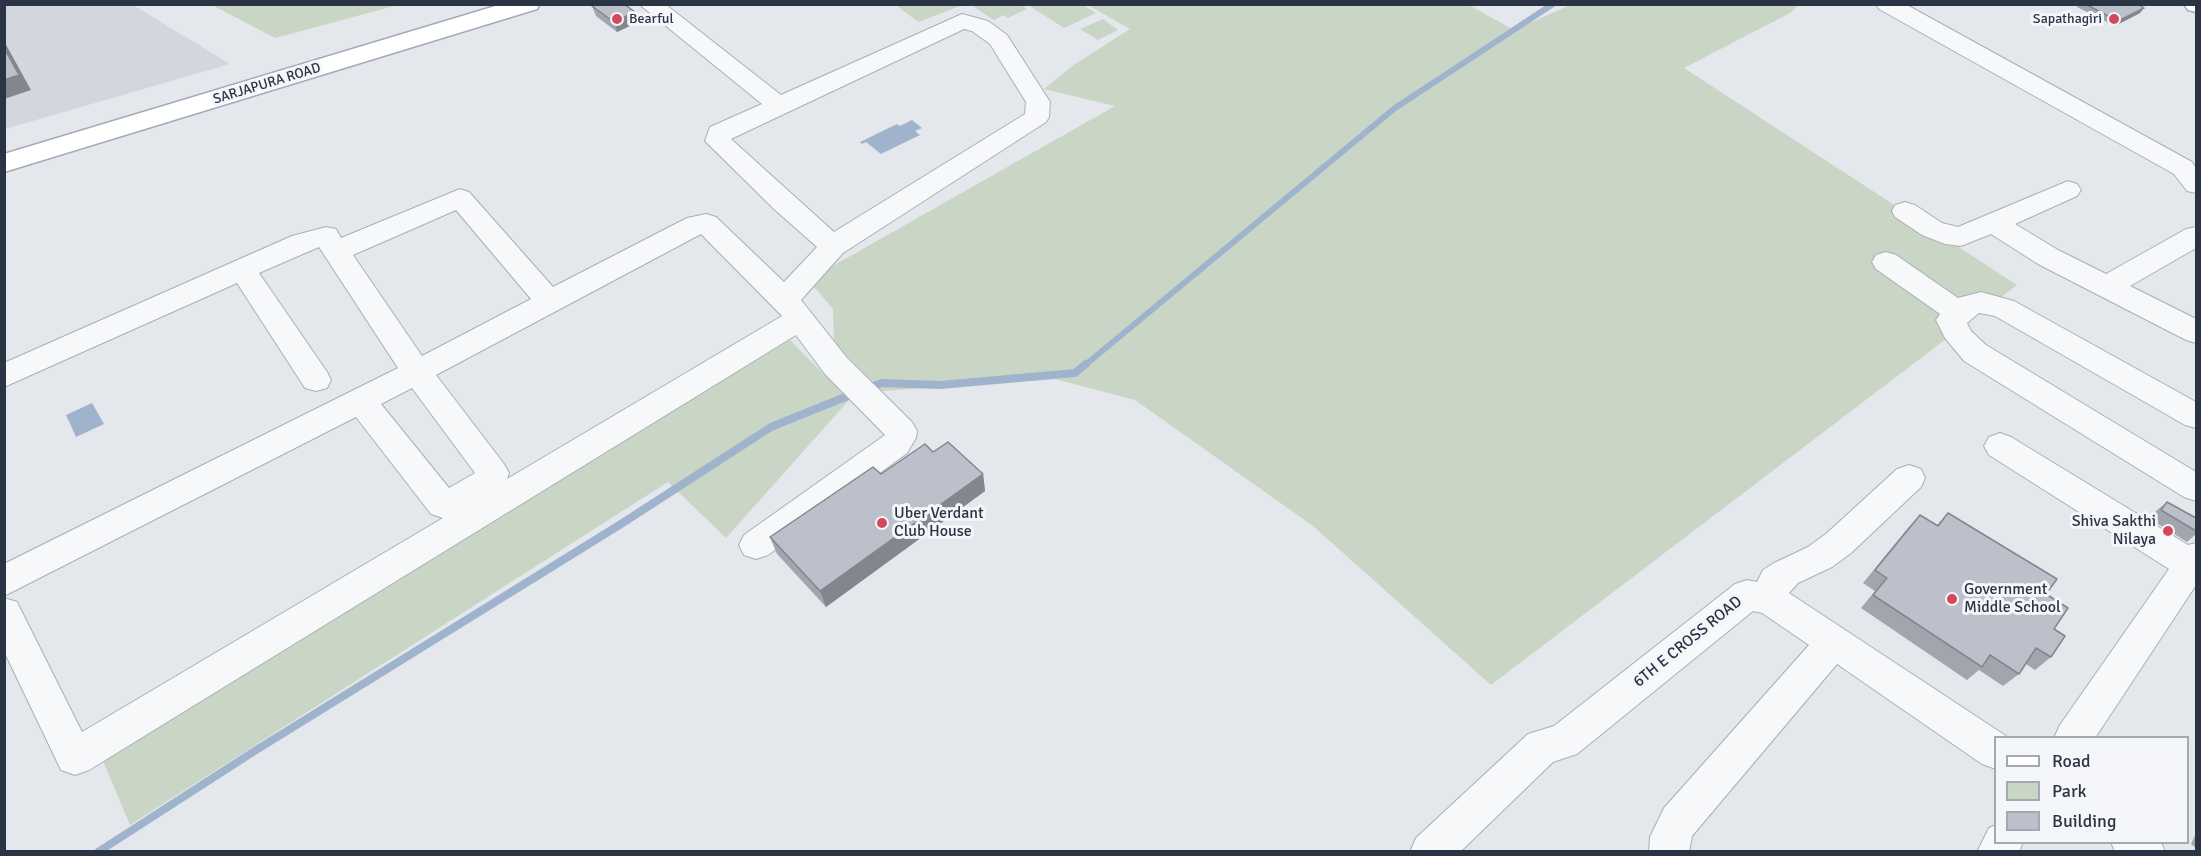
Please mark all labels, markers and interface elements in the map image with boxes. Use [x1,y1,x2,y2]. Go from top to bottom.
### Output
place label: Bearful [629,11,674,27]
place label: Sapathagiri [2033,11,2102,27]
marker: Bearful [610,12,624,26]
marker: Sapathagiri [2107,12,2121,26]
street label: SARJAPURA ROAD [211,60,323,108]
place label: Uber Verdant Club House [894,504,984,542]
place label: Shiva Sakthi Nilaya [2072,512,2156,550]
marker: Uber Verdant Club House [875,516,889,530]
marker: Shiva Sakthi Nilaya [2161,524,2175,538]
place label: Government Middle School [1964,580,2061,618]
street label: 6TH E CROSS ROAD [1630,592,1746,692]
marker: Government Middle School [1945,592,1959,606]
legend [1994,736,2189,844]
text: Road [2052,750,2091,772]
text: Park [2052,780,2087,802]
text: Building [2052,810,2116,832]

